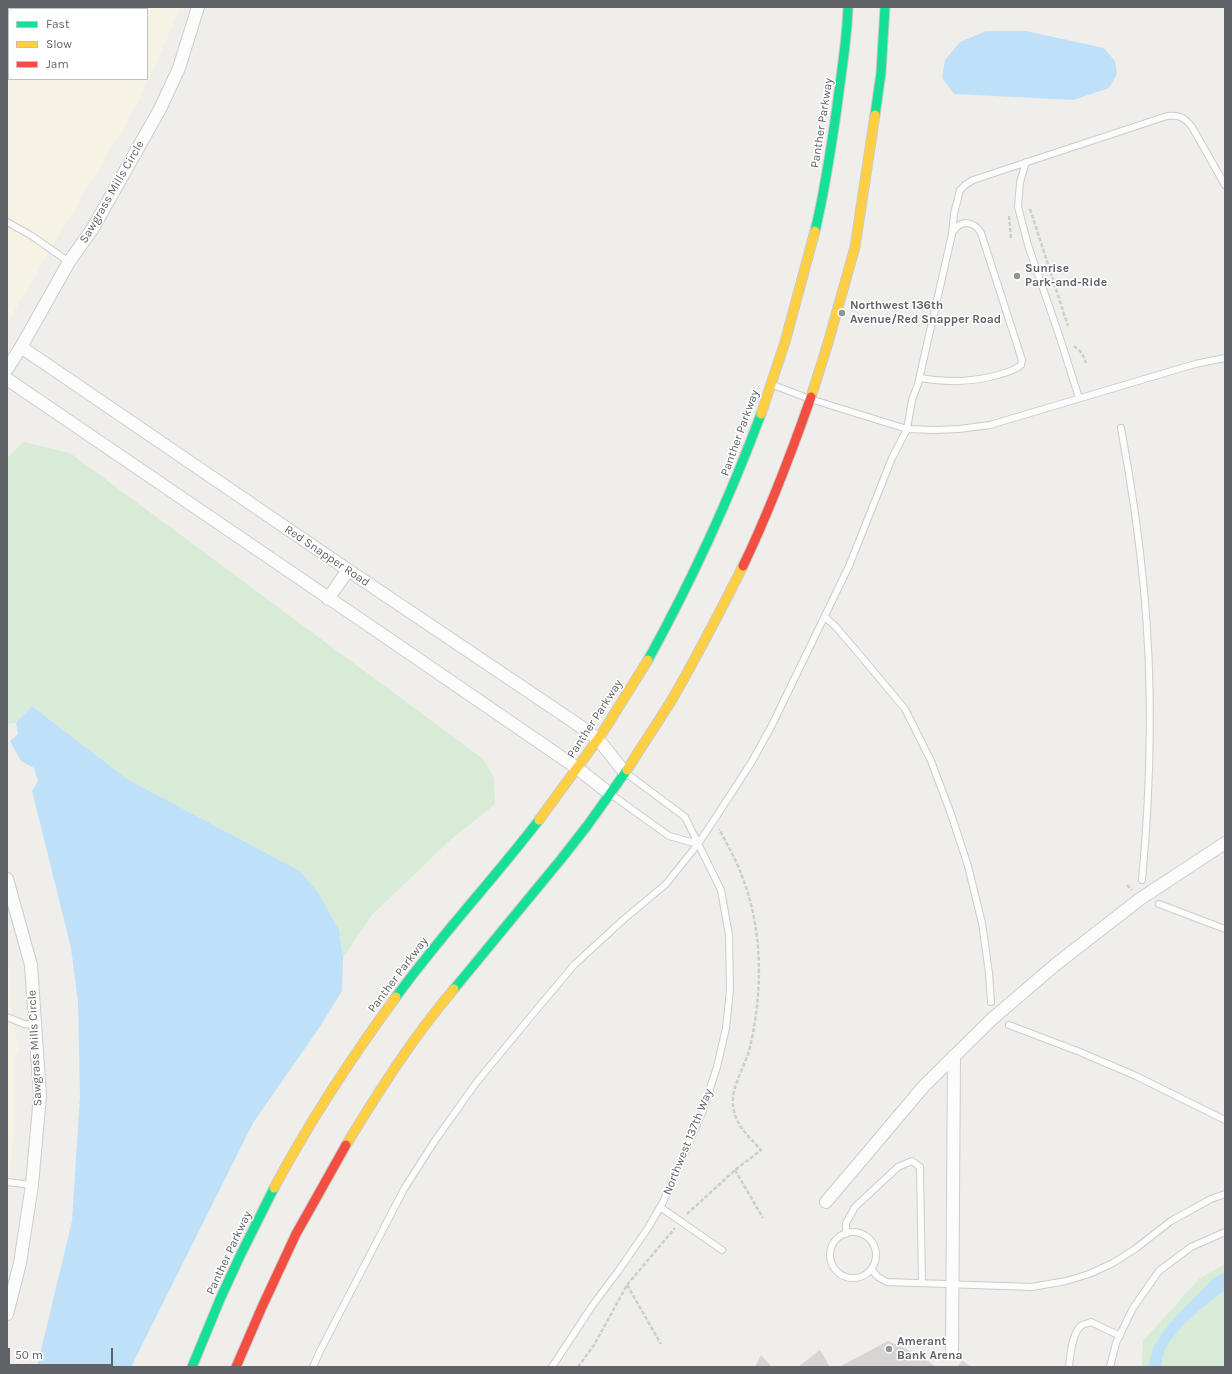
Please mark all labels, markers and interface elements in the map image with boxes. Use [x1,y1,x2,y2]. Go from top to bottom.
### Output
legend [8,8,148,80]
text: Fast [46,17,69,31]
text: Slow [46,37,72,51]
text: Jam [46,57,69,71]
street label: Panther Parkway [808,77,836,169]
street label: Sawgrass Mills Circle [77,138,147,246]
place label: Sunrise Park-and-Ride [1025,262,1107,290]
marker: Sunrise Park-and-Ride [1012,271,1022,281]
place label: Northwest 136th Avenue/Red Snapper Road [850,299,1001,327]
marker: Northwest 136th Avenue/Red Snapper Road [837,308,847,318]
street label: Panther Parkway [718,388,762,478]
street label: Red Snapper Road [282,522,372,590]
street label: Panther Parkway [564,677,626,761]
street label: Panther Parkway [365,934,431,1016]
street label: Sawgrass Mills Circle [25,990,45,1106]
street label: Northwest 137th Way [660,1087,716,1197]
street label: Panther Parkway [203,1209,255,1297]
place label: Amerant Bank Arena [897,1335,962,1363]
scale bar [10,1340,115,1366]
marker: Amerant Bank Arena [884,1344,894,1354]
text: 50 m [15,1348,43,1362]

